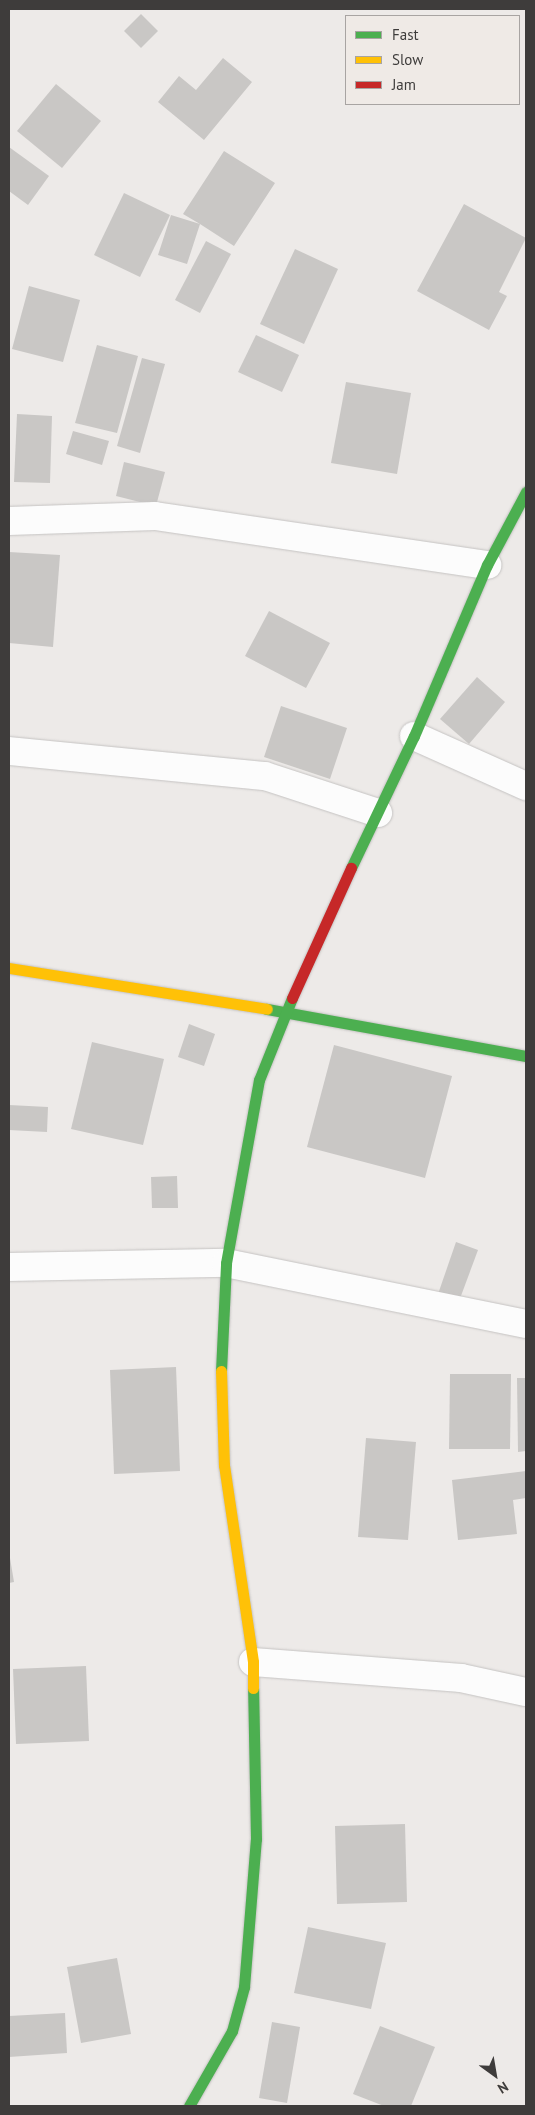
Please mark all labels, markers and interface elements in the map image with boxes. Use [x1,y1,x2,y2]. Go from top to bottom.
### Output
legend [345,15,520,105]
text: Fast [392,25,419,44]
text: Slow [392,50,423,69]
text: Jam [392,75,416,94]
north arrow [470,2050,520,2100]
text: N [494,2078,512,2098]

